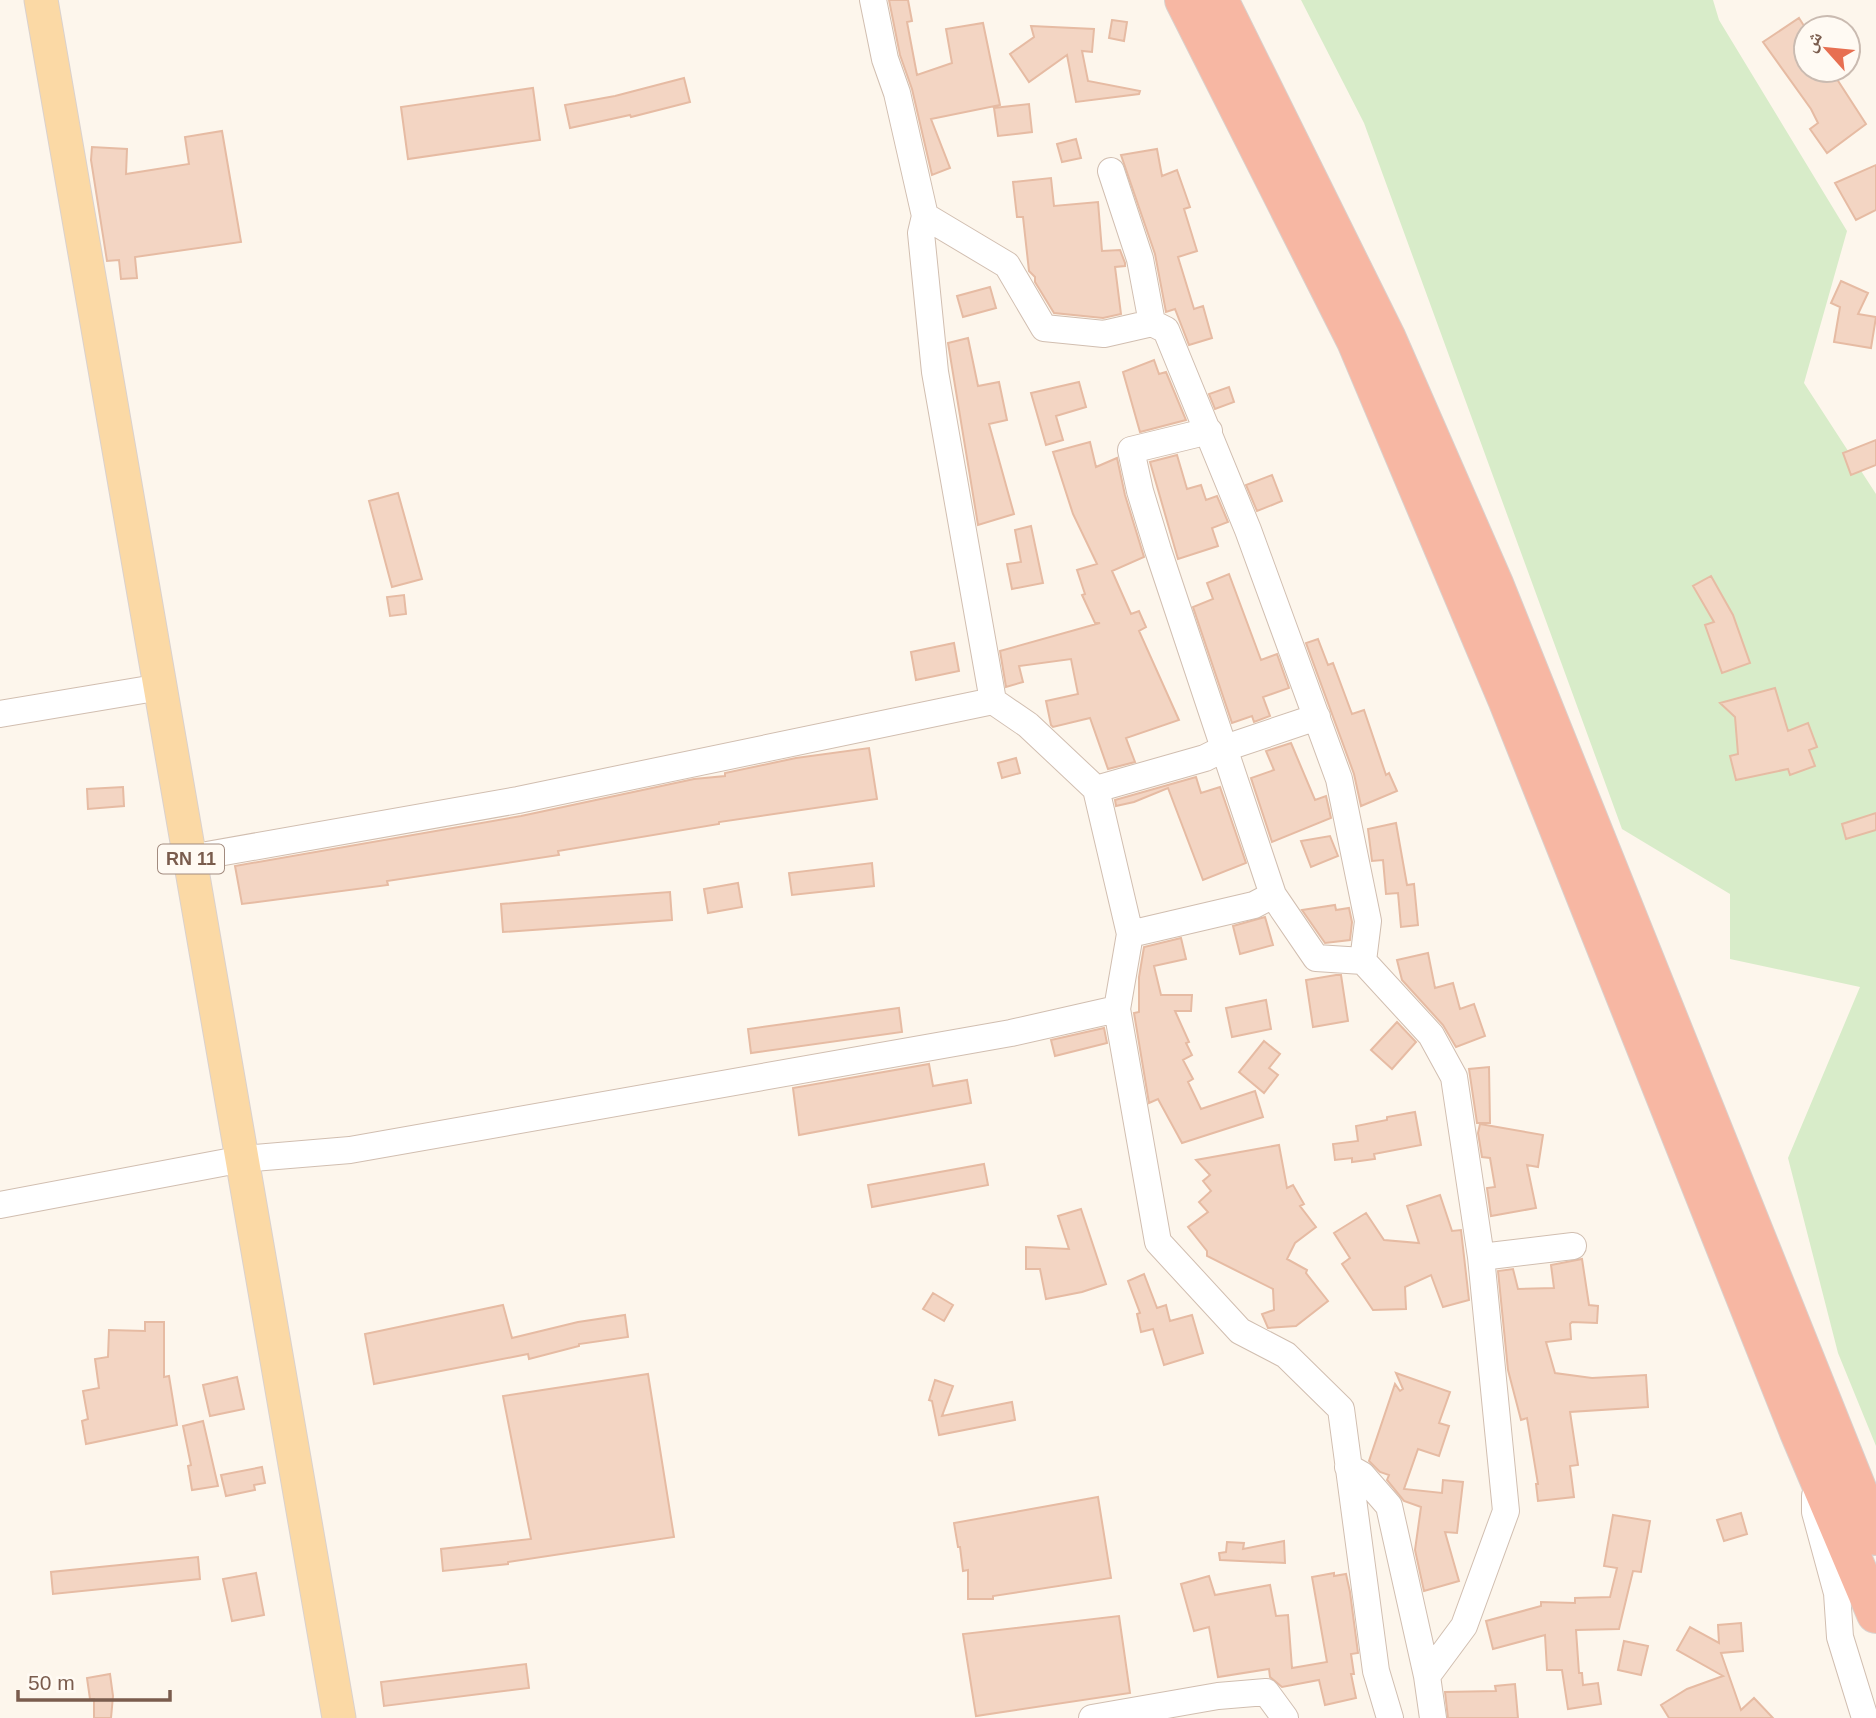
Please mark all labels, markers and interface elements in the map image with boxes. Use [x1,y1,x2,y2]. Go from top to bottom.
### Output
north arrow [1792,14,1862,84]
text: ش [1798,28,1827,56]
road number: RN 11 [158,844,224,874]
scale bar [18,1658,170,1702]
text: 50 m [28,1671,75,1694]

